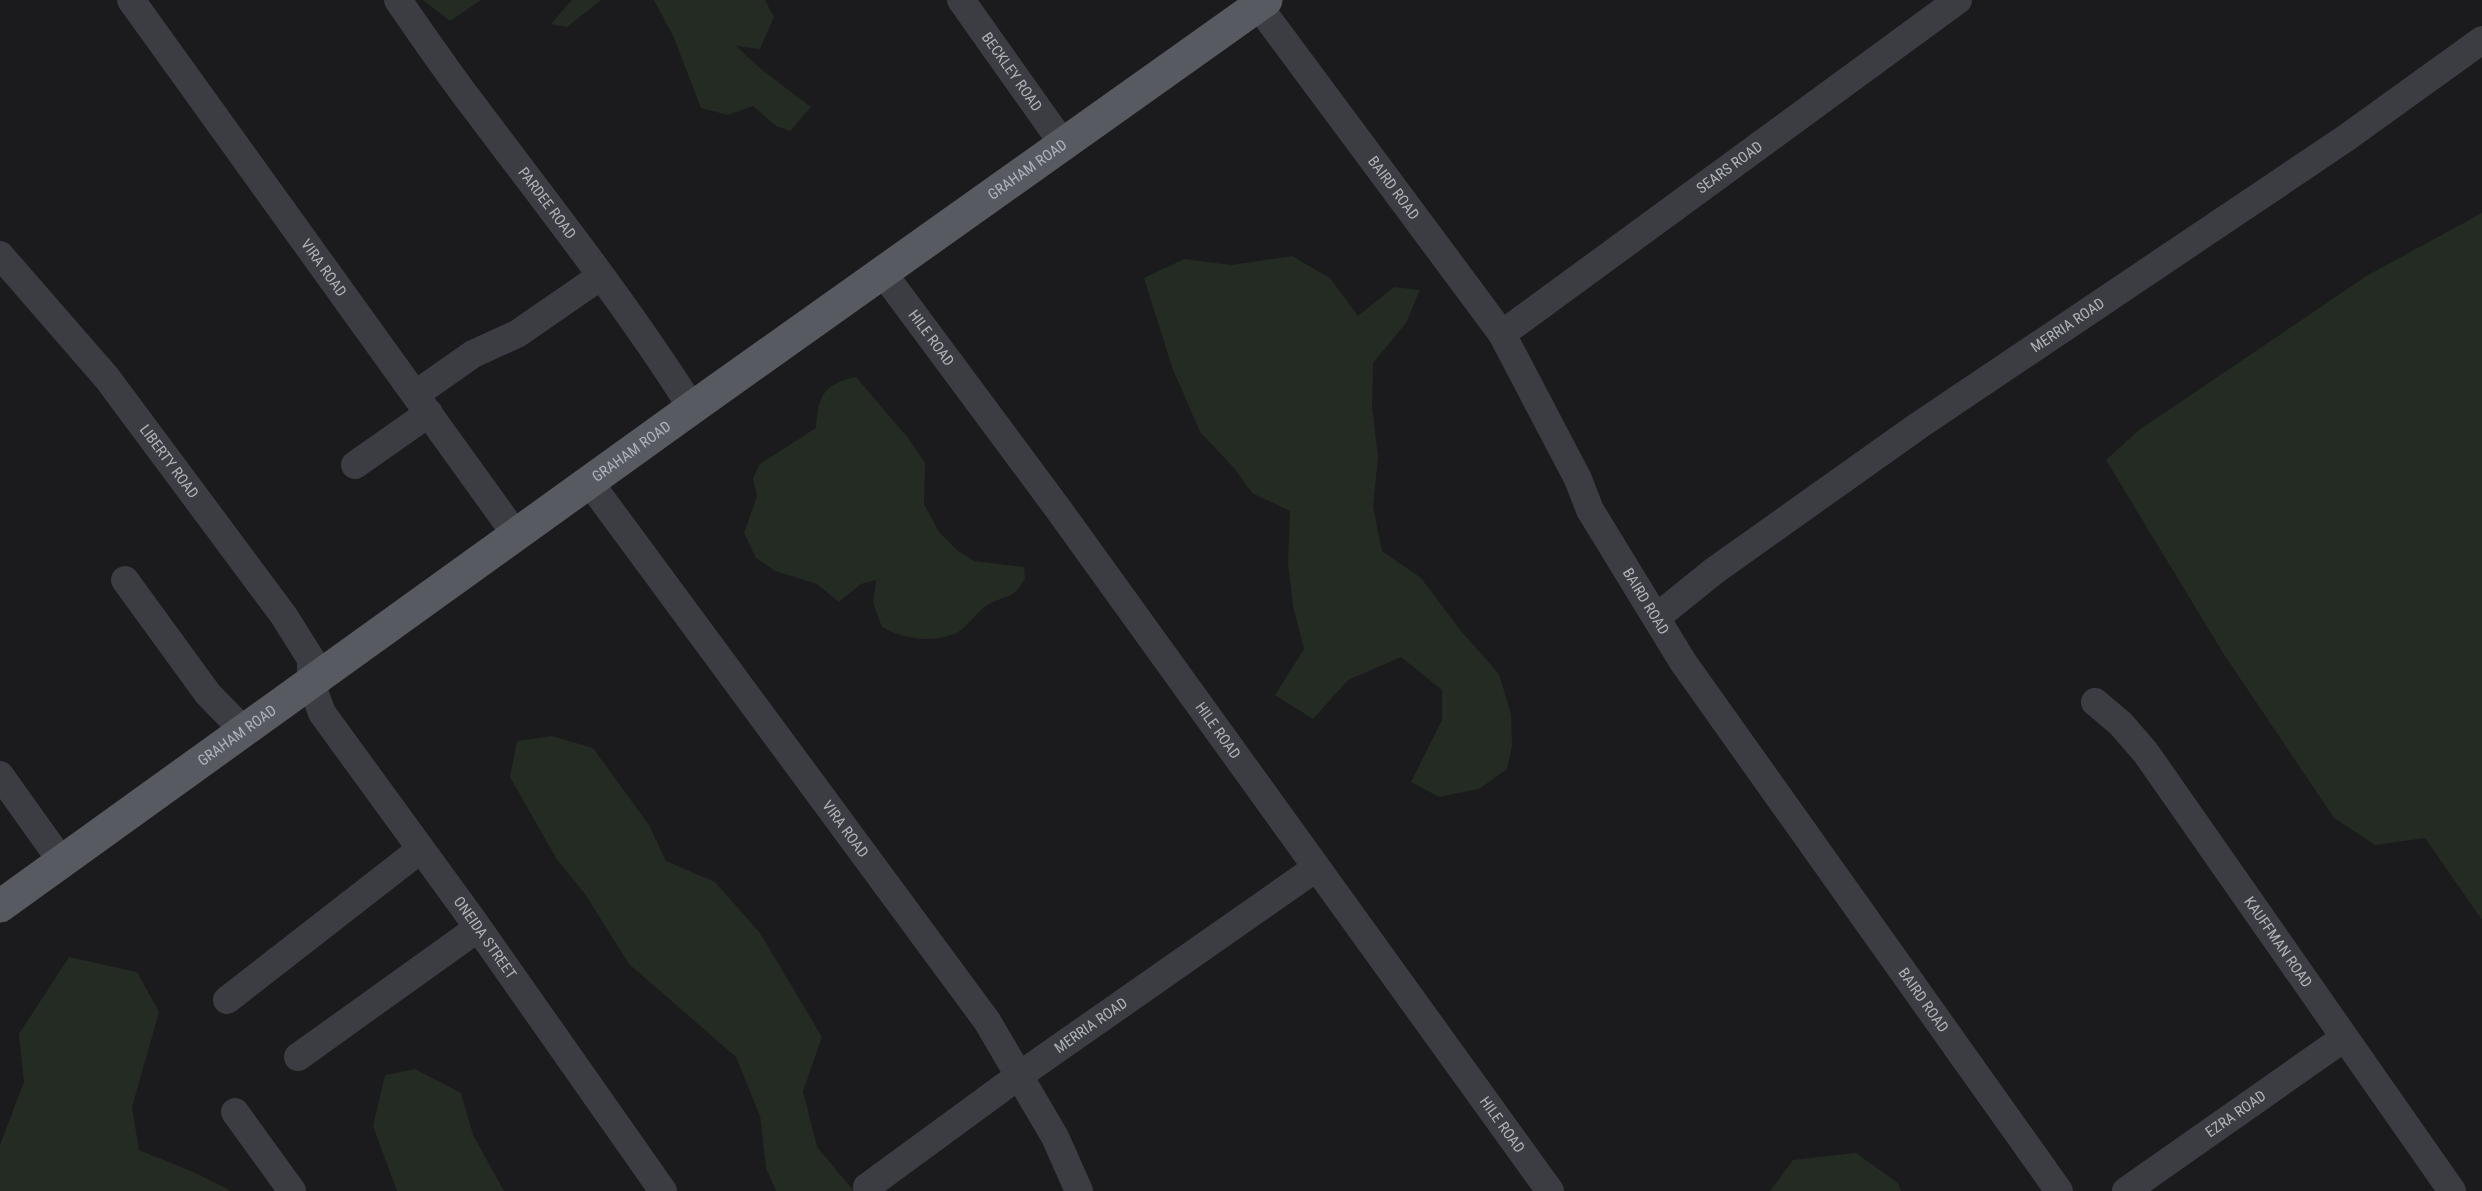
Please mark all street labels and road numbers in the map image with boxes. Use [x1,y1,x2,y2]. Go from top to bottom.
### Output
street label: BECKLEY ROAD [978,29,1046,115]
street label: GRAHAM ROAD [984,136,1070,204]
street label: SEARS ROAD [1693,137,1766,197]
street label: BAIRD ROAD [1364,153,1423,223]
street label: PARDEE ROAD [514,164,580,242]
street label: VIRA ROAD [297,236,350,300]
street label: MERRIA ROAD [2028,294,2108,356]
street label: HILE ROAD [905,306,958,370]
street label: GRAHAM ROAD [589,417,674,486]
street label: LIBERTY ROAD [136,421,202,502]
street label: BAIRD ROAD [1619,565,1673,638]
street label: HILE ROAD [1192,699,1244,762]
street label: GRAHAM ROAD [194,701,280,770]
street label: VIRA ROAD [818,797,872,861]
street label: ONEIDA STREET [450,893,520,982]
street label: KAUFFMAN ROAD [2240,893,2316,991]
street label: BAIRD ROAD [1894,964,1952,1036]
street label: MERRIA ROAD [1051,994,1131,1057]
street label: EZRA ROAD [2202,1087,2269,1141]
street label: HILE ROAD [1476,1093,1529,1156]

